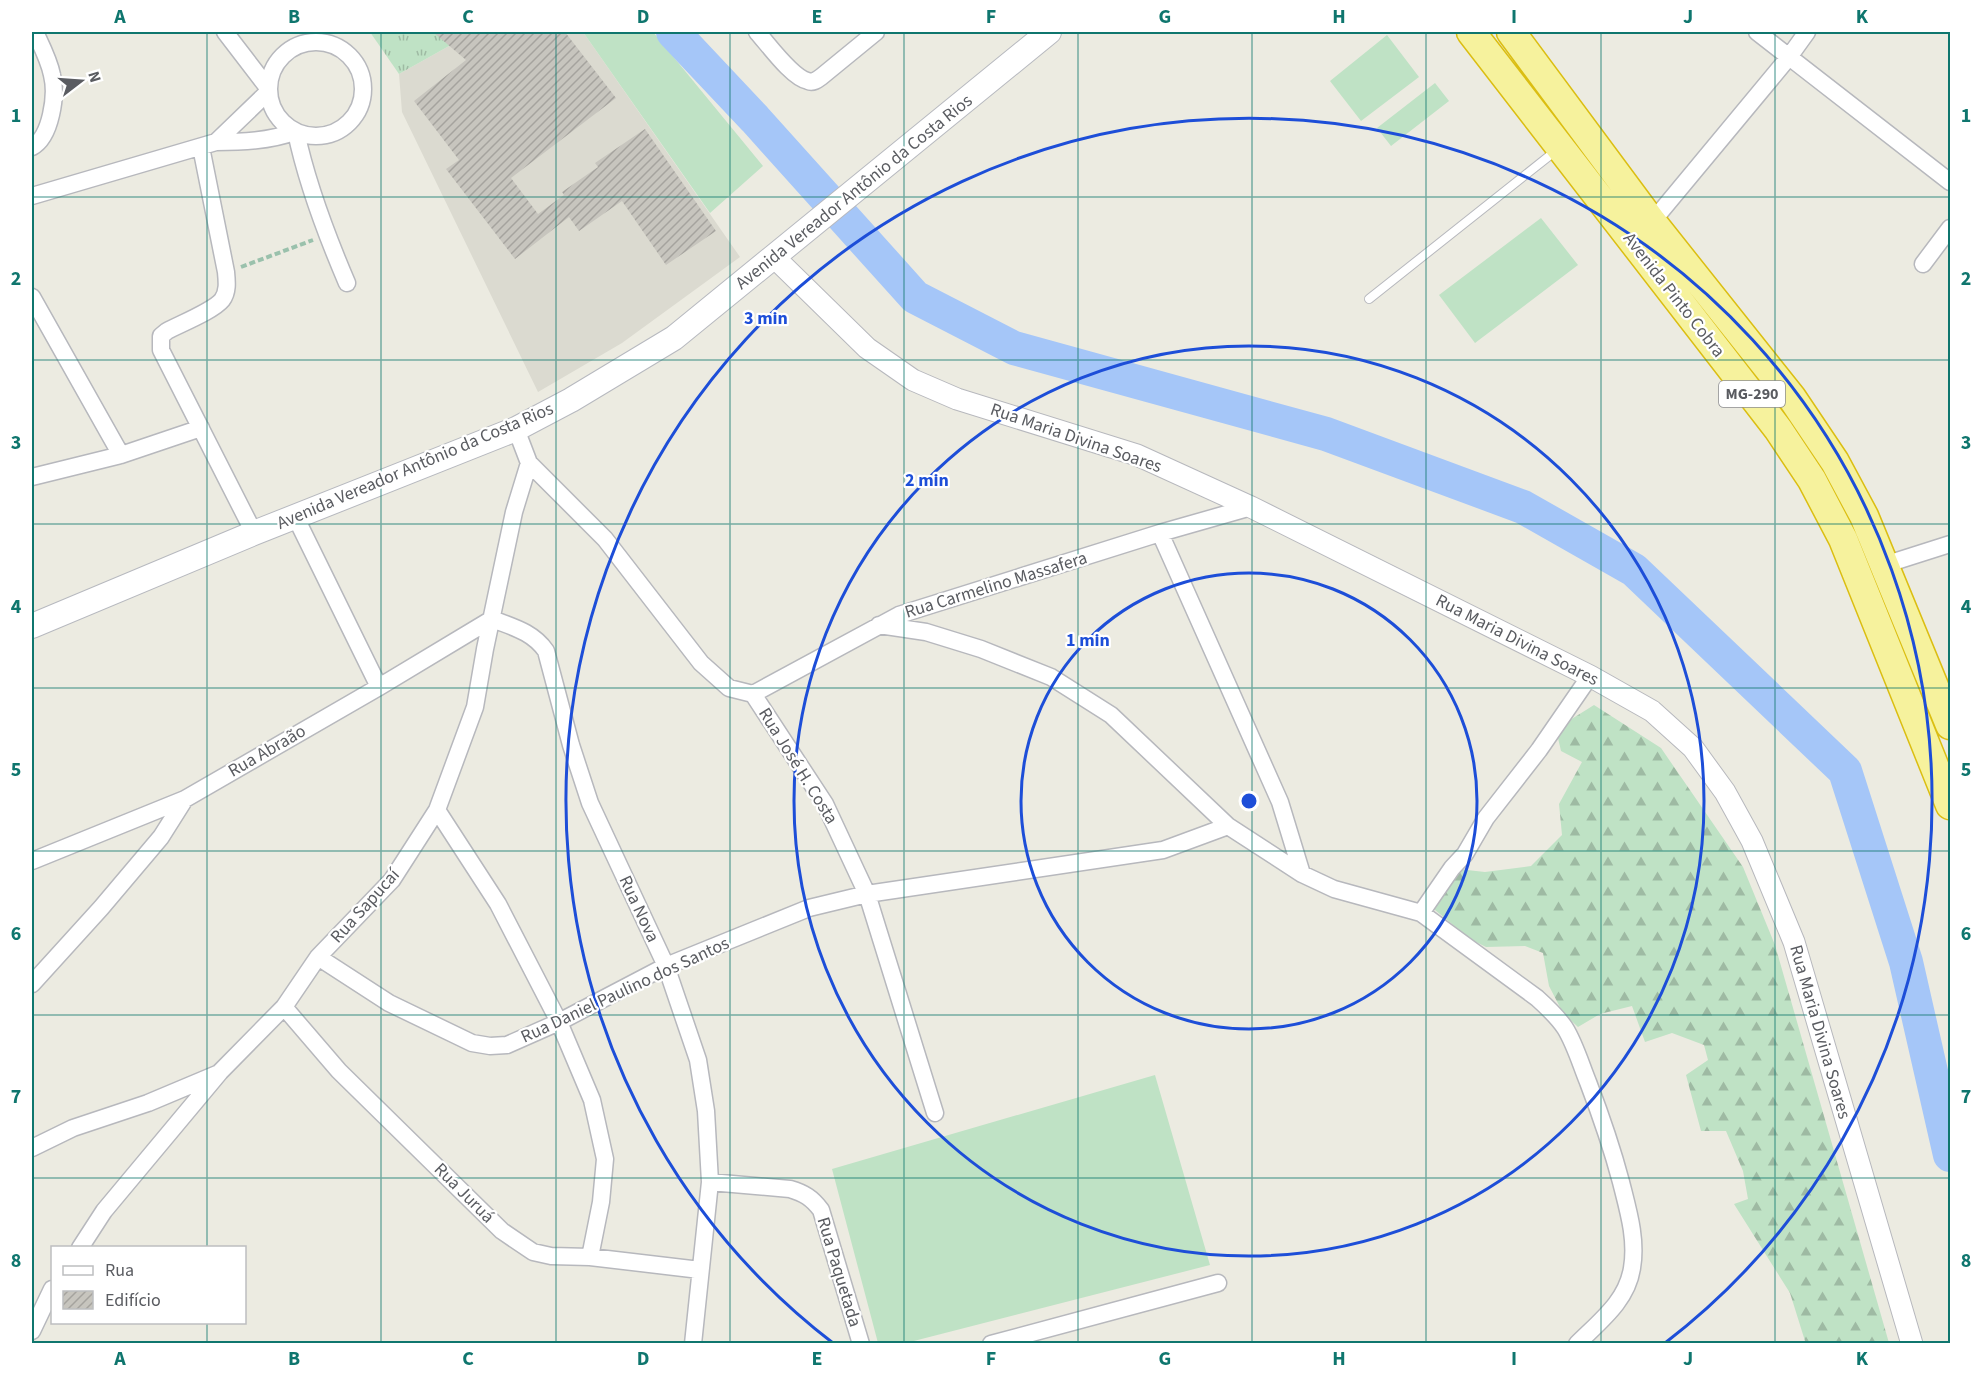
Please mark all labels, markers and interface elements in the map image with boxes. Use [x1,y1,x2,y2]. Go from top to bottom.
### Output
text: A [113,3,126,31]
text: B [288,3,300,31]
text: C [462,3,474,31]
text: D [637,3,649,31]
text: E [812,3,822,31]
text: F [986,3,996,31]
text: G [1159,3,1171,31]
text: H [1332,3,1346,31]
text: I [1511,3,1517,31]
text: J [1683,3,1693,31]
text: K [1856,3,1869,31]
north arrow [51,51,111,111]
text: N [82,69,106,85]
street label: Avenida Vereador Antônio da Costa Rios [730,88,978,296]
text: 1 [11,102,21,130]
text: 1 [1961,102,1971,130]
street label: Avenida Pinto Cobra [1617,227,1731,363]
text: 2 [11,265,21,293]
text: 2 [1961,265,1971,293]
text: 3 min [744,306,788,331]
road number: MG-290 [1719,381,1785,407]
street label: Avenida Vereador Antônio da Costa Rios [273,396,557,536]
street label: Rua Maria Divina Soares [987,397,1165,479]
text: 3 [11,429,21,457]
text: 3 [1961,429,1971,457]
text: 2 min [905,468,949,493]
street label: Rua Carmelino Massafera [902,545,1090,625]
street label: Rua Maria Divina Soares [1431,588,1603,692]
text: 4 [11,593,22,621]
text: 4 [1961,593,1972,621]
text: 1 min [1066,628,1110,653]
street label: Rua José H. Costa [752,703,844,829]
street label: Rua Abraão [223,719,311,783]
text: 5 [11,756,21,784]
text: 5 [1961,756,1971,784]
centre of rings [1239,791,1259,811]
street label: Rua Sapucaí [325,863,406,949]
street label: Rua Nova [613,871,665,947]
text: 6 [11,920,21,948]
text: 6 [1961,920,1971,948]
street label: Rua Daniel Paulino dos Santos [517,931,733,1049]
street label: Rua Maria Divina Soares [1783,942,1857,1122]
text: 7 [11,1083,21,1111]
text: 7 [1961,1083,1971,1111]
street label: Rua Juruá [428,1157,500,1229]
street label: Rua Paquetada [810,1214,868,1330]
legend [51,1246,246,1324]
text: 8 [11,1247,21,1275]
text: 8 [1961,1247,1971,1275]
text: Rua [105,1258,134,1283]
text: Edifício [105,1288,161,1313]
text: A [113,1345,126,1373]
text: B [288,1345,300,1373]
text: C [462,1345,474,1373]
text: D [637,1345,649,1373]
text: E [812,1345,822,1373]
text: F [986,1345,996,1373]
text: G [1159,1345,1171,1373]
text: H [1332,1345,1346,1373]
text: I [1511,1345,1517,1373]
text: J [1683,1345,1693,1373]
text: K [1856,1345,1869,1373]

